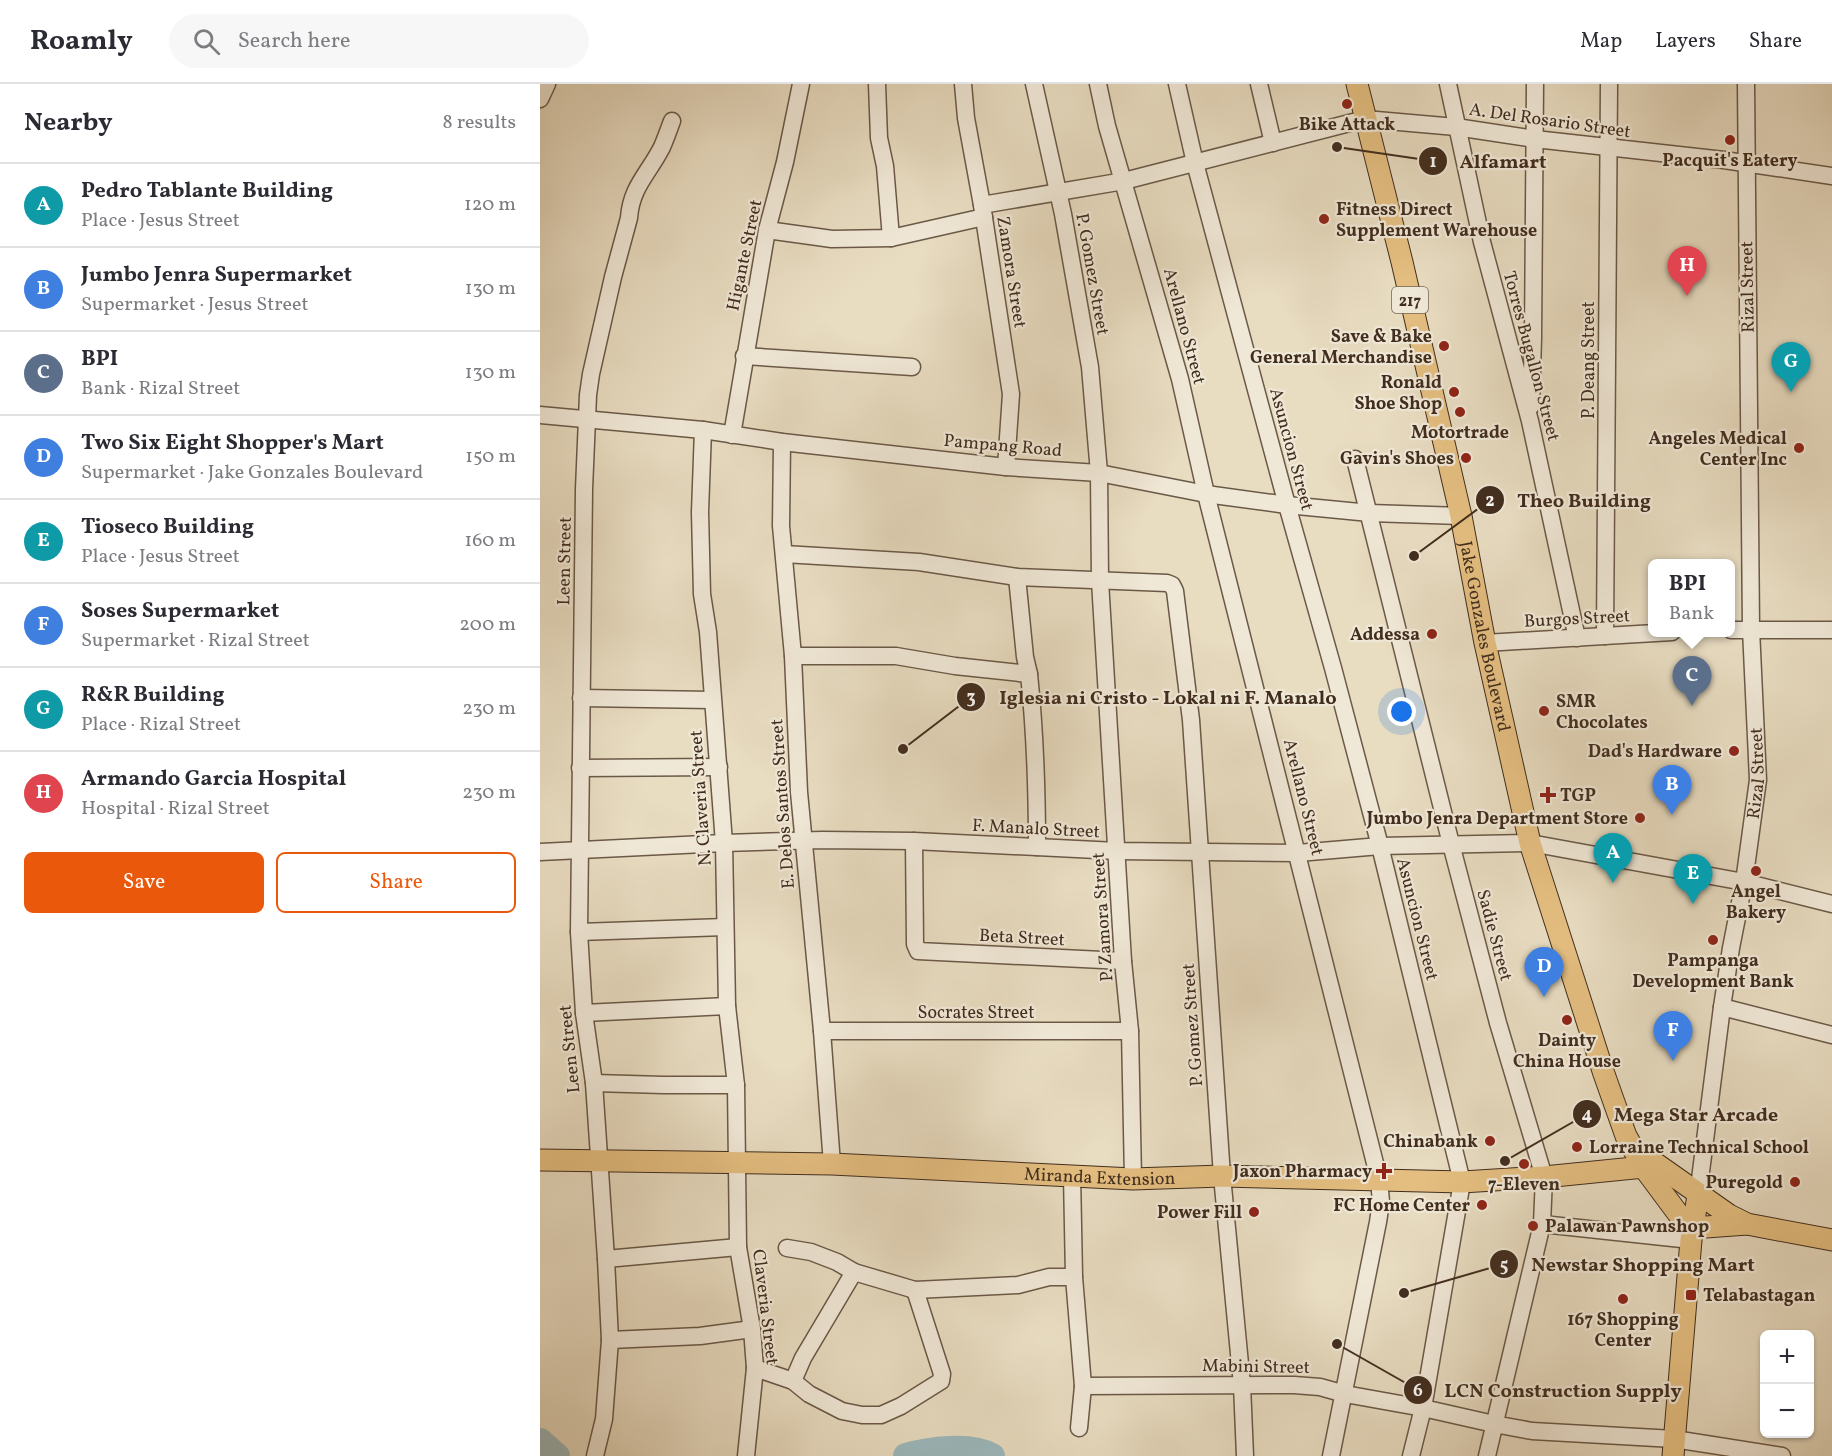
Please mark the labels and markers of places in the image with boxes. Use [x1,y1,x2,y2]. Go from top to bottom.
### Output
marker: Bike Attack [1340,97,1354,111]
place label: Bike Attack [1299,113,1395,138]
marker: Pacquit's Eatery [1723,133,1737,147]
callout: Alfamart [1418,142,1559,180]
place label: Pacquit's Eatery [1662,149,1798,174]
place label: Fitness Direct Supplement Warehouse [1336,198,1537,244]
marker: Fitness Direct Supplement Warehouse [1317,212,1331,226]
pin: H [1668,246,1706,296]
place label: Save & Bake General Merchandise [1250,325,1432,371]
marker: Save & Bake General Merchandise [1437,339,1451,353]
pin: G [1772,342,1810,392]
place label: Ronald Shoe Shop [1354,371,1442,417]
marker: Ronald Shoe Shop [1447,385,1461,399]
marker: Motortrade [1453,405,1467,419]
place label: Motortrade [1411,421,1509,446]
place label: Angeles Medical Center Inc [1648,427,1787,473]
marker: Angeles Medical Center Inc [1792,441,1806,455]
place label: Gavin's Shoes [1340,447,1454,472]
marker: Gavin's Shoes [1459,451,1473,465]
callout: Theo Building [1475,481,1663,519]
place label: Addessa [1350,623,1420,648]
marker: Addessa [1425,627,1439,641]
pin: C [1672,656,1712,706]
callout: Iglesia ni Cristo - Lokal ni F. Manalo [956,678,1349,716]
place label: SMR Chocolates [1556,690,1648,736]
marker: SMR Chocolates [1537,704,1551,718]
place label: Dad's Hardware [1588,740,1722,765]
marker: Dad's Hardware [1727,744,1741,758]
pin: B [1652,766,1692,815]
place label: TGP [1560,784,1596,809]
marker: TGP [1541,788,1555,802]
place label: Jumbo Jenra Department Store [1366,807,1628,832]
marker: Jumbo Jenra Department Store [1633,811,1647,825]
pin: A [1594,834,1632,883]
pin: E [1674,854,1712,904]
marker: Angel Bakery [1749,864,1763,878]
place label: Angel Bakery [1726,880,1786,926]
marker: Pampanga Development Bank [1706,933,1720,947]
pin: D [1524,948,1564,997]
place label: Pampanga Development Bank [1632,949,1794,995]
pin: F [1654,1012,1692,1061]
marker: Dainty China House [1560,1013,1574,1027]
place label: Dainty China House [1513,1029,1621,1075]
callout: Mega Star Arcade [1572,1095,1790,1133]
place label: Chinabank [1383,1130,1478,1155]
marker: Chinabank [1483,1134,1497,1148]
place label: Lorraine Technical School [1589,1136,1809,1161]
marker: Lorraine Technical School [1570,1140,1584,1154]
marker: 7-Eleven [1517,1157,1531,1171]
place label: Jaxon Pharmacy [1232,1160,1372,1185]
marker: Jaxon Pharmacy [1377,1164,1391,1178]
place label: Puregold [1706,1171,1783,1196]
place label: 7-Eleven [1488,1173,1560,1198]
marker: Puregold [1788,1175,1802,1189]
place label: FC Home Center [1333,1194,1470,1219]
marker: FC Home Center [1475,1198,1489,1212]
place label: Power Fill [1157,1201,1242,1226]
marker: Power Fill [1247,1205,1261,1219]
place label: Palawan Pawnshop [1545,1215,1709,1240]
marker: Palawan Pawnshop [1526,1219,1540,1233]
callout: Newstar Shopping Mart [1489,1245,1767,1283]
place label: Telabastagan [1703,1284,1815,1309]
marker: Telabastagan [1684,1288,1698,1302]
marker: 167 Shopping Center [1616,1292,1630,1306]
place label: 167 Shopping Center [1567,1308,1679,1354]
callout: LCN Construction Supply [1403,1371,1694,1409]

